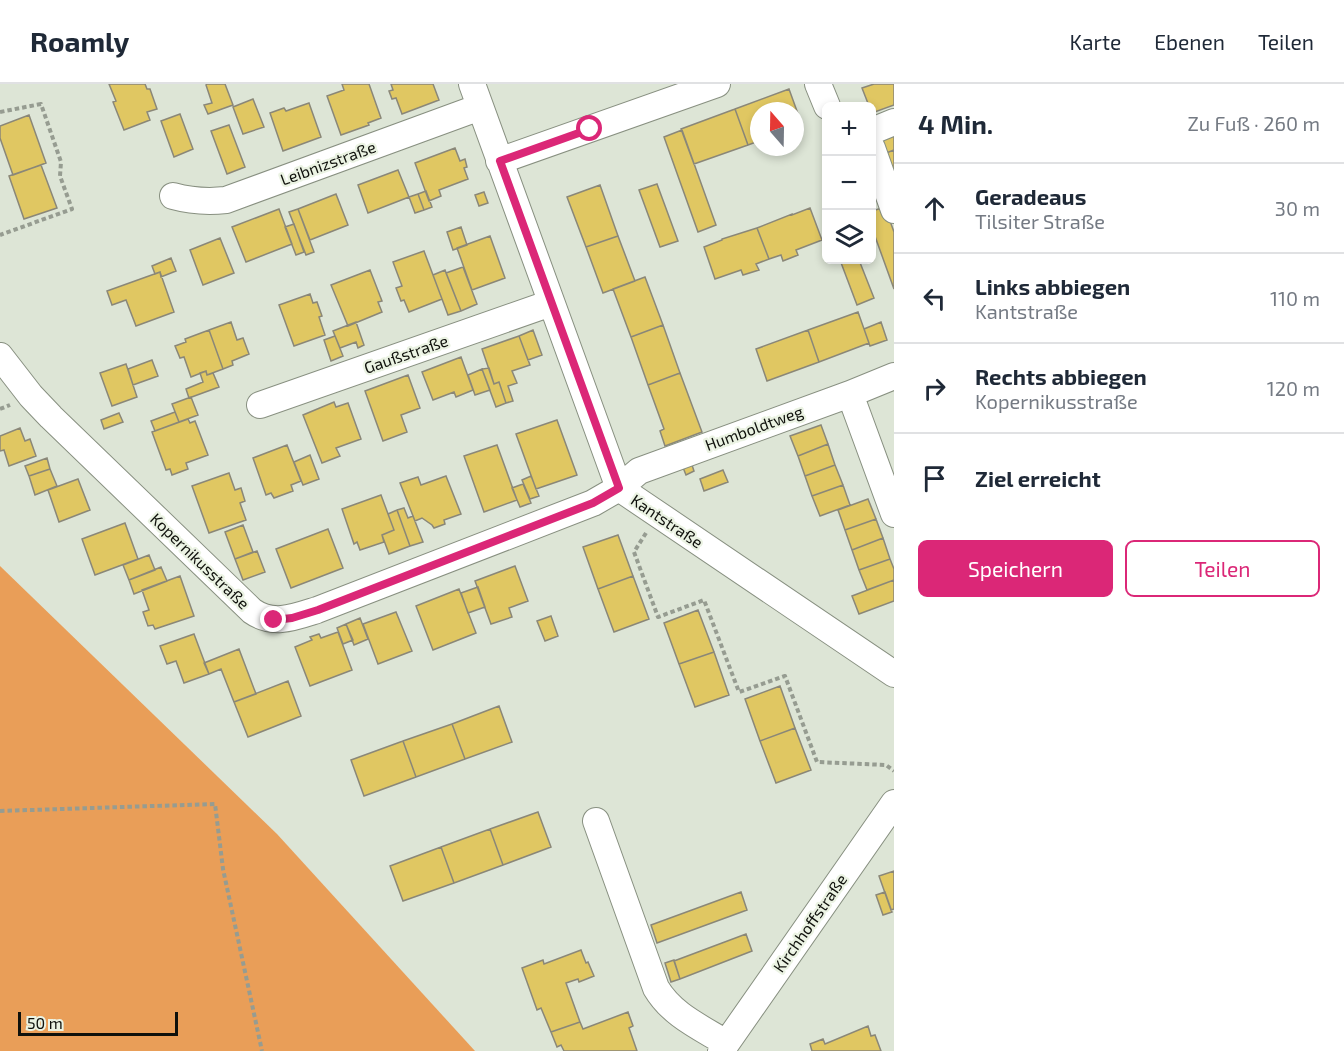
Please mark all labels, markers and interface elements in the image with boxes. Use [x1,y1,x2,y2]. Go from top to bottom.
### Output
text: Roamly [30,24,129,58]
text: Karte [1070,29,1121,54]
text: Ebenen [1154,29,1225,54]
text: Teilen [1258,29,1314,54]
north arrow [750,102,804,156]
map controls [822,102,876,264]
button: + [822,102,876,156]
text: 4 Min. [918,108,993,139]
text: Zu Fuß · 260 m [1187,111,1320,135]
route start [576,115,602,141]
street label: Leibnizstraße [278,136,378,189]
button: − [822,156,876,210]
text: Geradeaus [975,183,1086,209]
icon: ahead [918,192,951,225]
text: 30 m [1275,196,1320,220]
text: Tilsiter Straße [975,209,1105,233]
button: layers [822,210,876,264]
text: Links abbiegen [975,273,1130,299]
icon: left [918,282,951,315]
text: 110 m [1270,286,1320,310]
text: Kantstraße [975,299,1078,323]
street label: Gaußstraße [361,330,450,377]
text: Rechts abbiegen [975,363,1147,389]
icon: right [918,372,951,405]
text: 120 m [1267,376,1320,400]
text: Kopernikusstraße [975,389,1138,413]
street label: Humboldtweg [702,401,805,454]
icon: arrive [918,462,951,495]
text: Ziel erreicht [975,465,1101,491]
street label: Kantstraße [628,490,707,552]
street label: Kopernikusstraße [147,509,254,613]
button: Speichern [918,540,1113,597]
button: Teilen [1125,540,1320,597]
route end [260,606,286,632]
street label: Kirchhoffstraße [769,870,850,975]
scale bar [18,1009,178,1036]
text: 50 m [27,1013,63,1032]

